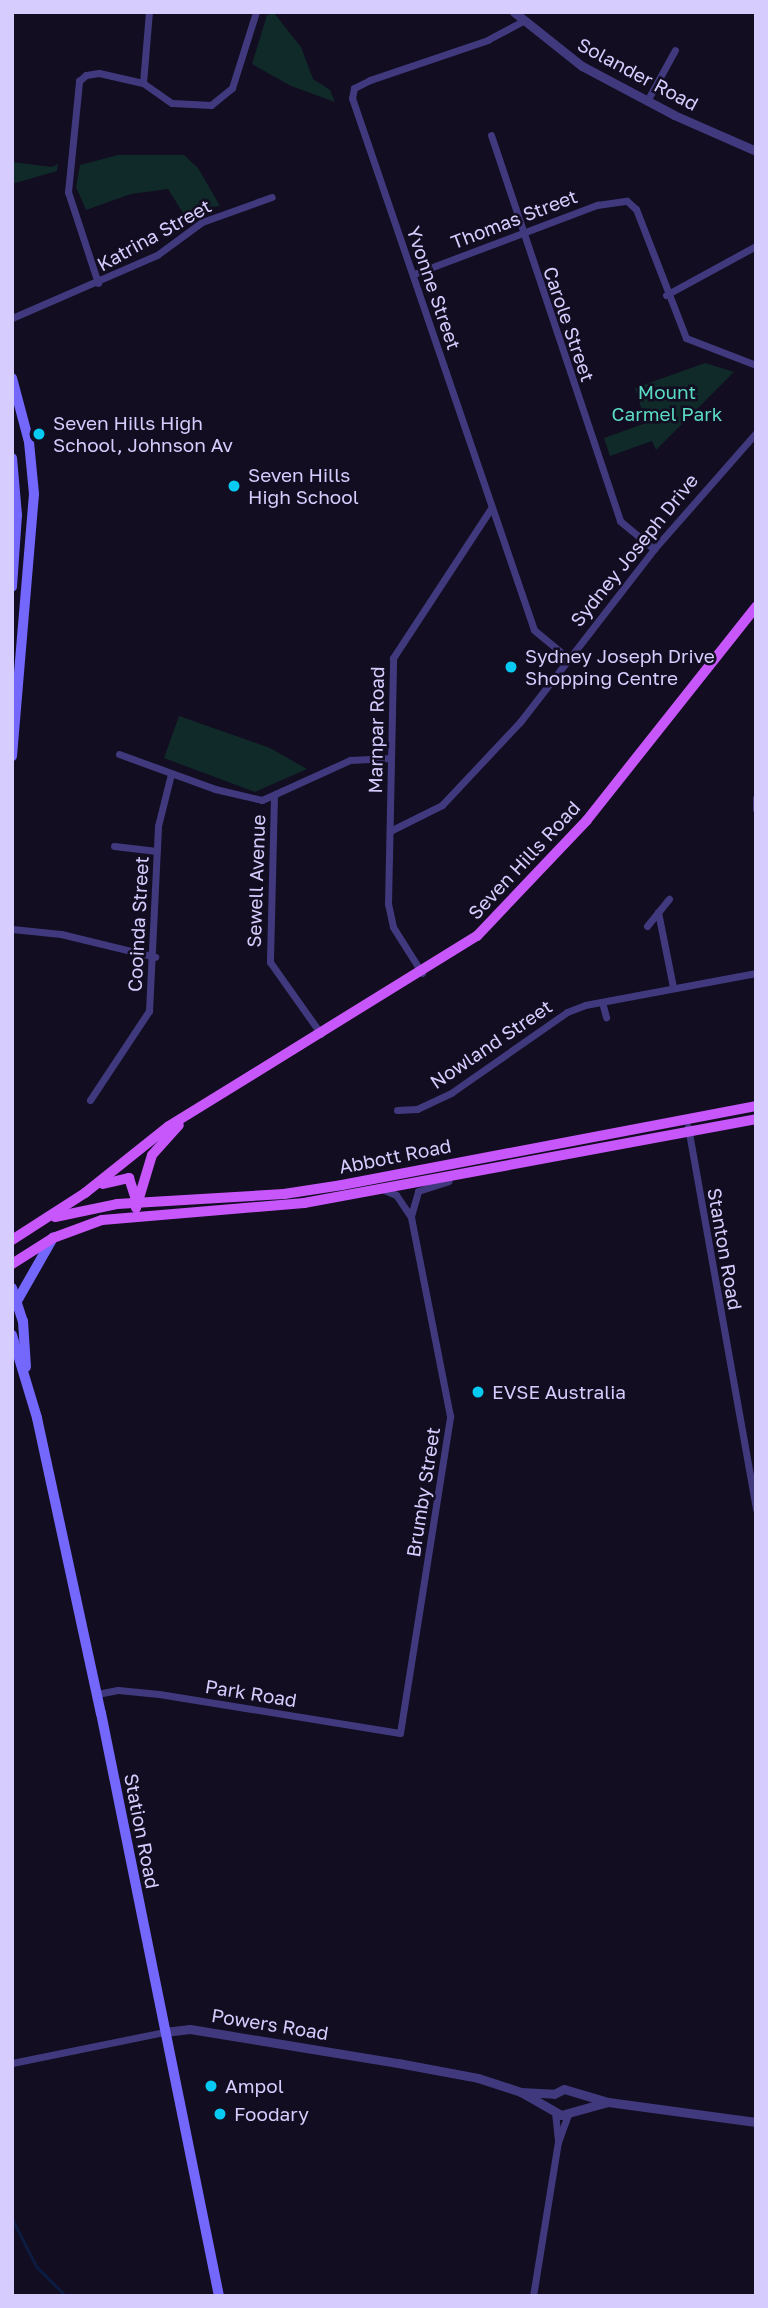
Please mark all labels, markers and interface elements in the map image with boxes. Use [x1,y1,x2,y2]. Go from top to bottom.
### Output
street label: Solander Road [574,33,702,115]
street label: Thomas Street [448,184,580,254]
street label: Katrina Street [93,194,215,276]
street label: Yvonne Street [402,223,466,353]
street label: Carole Street [539,263,599,385]
park label: Mount Carmel Park [612,381,722,425]
place label: Seven Hills High School, Johnson Av [53,412,233,456]
marker: Seven Hills High School, Johnson Av [31,426,47,442]
place label: Seven Hills High School [248,464,359,508]
street label: Sydney Joseph Drive [565,469,703,631]
marker: Seven Hills High School [226,478,242,494]
place label: Sydney Joseph Drive Shopping Centre [525,645,715,689]
marker: Sydney Joseph Drive Shopping Centre [503,659,519,675]
street label: Marnpar Road [363,666,389,794]
street label: Seven Hills Road [463,796,585,924]
street label: Sewell Avenue [242,814,270,948]
street label: Cooinda Street [123,856,153,992]
street label: Nowland Street [426,995,556,1093]
street label: Abbott Road [337,1134,453,1178]
street label: Stanton Road [703,1186,747,1312]
place label: EVSE Australia [492,1381,626,1403]
marker: EVSE Australia [470,1384,486,1400]
street label: Brumby Street [401,1425,445,1559]
street label: Park Road [204,1675,298,1711]
street label: Station Road [120,1771,164,1891]
street label: Powers Road [210,2003,330,2045]
place label: Ampol [225,2075,284,2097]
marker: Ampol [203,2078,219,2094]
place label: Foodary [234,2103,309,2125]
marker: Foodary [212,2106,228,2122]

